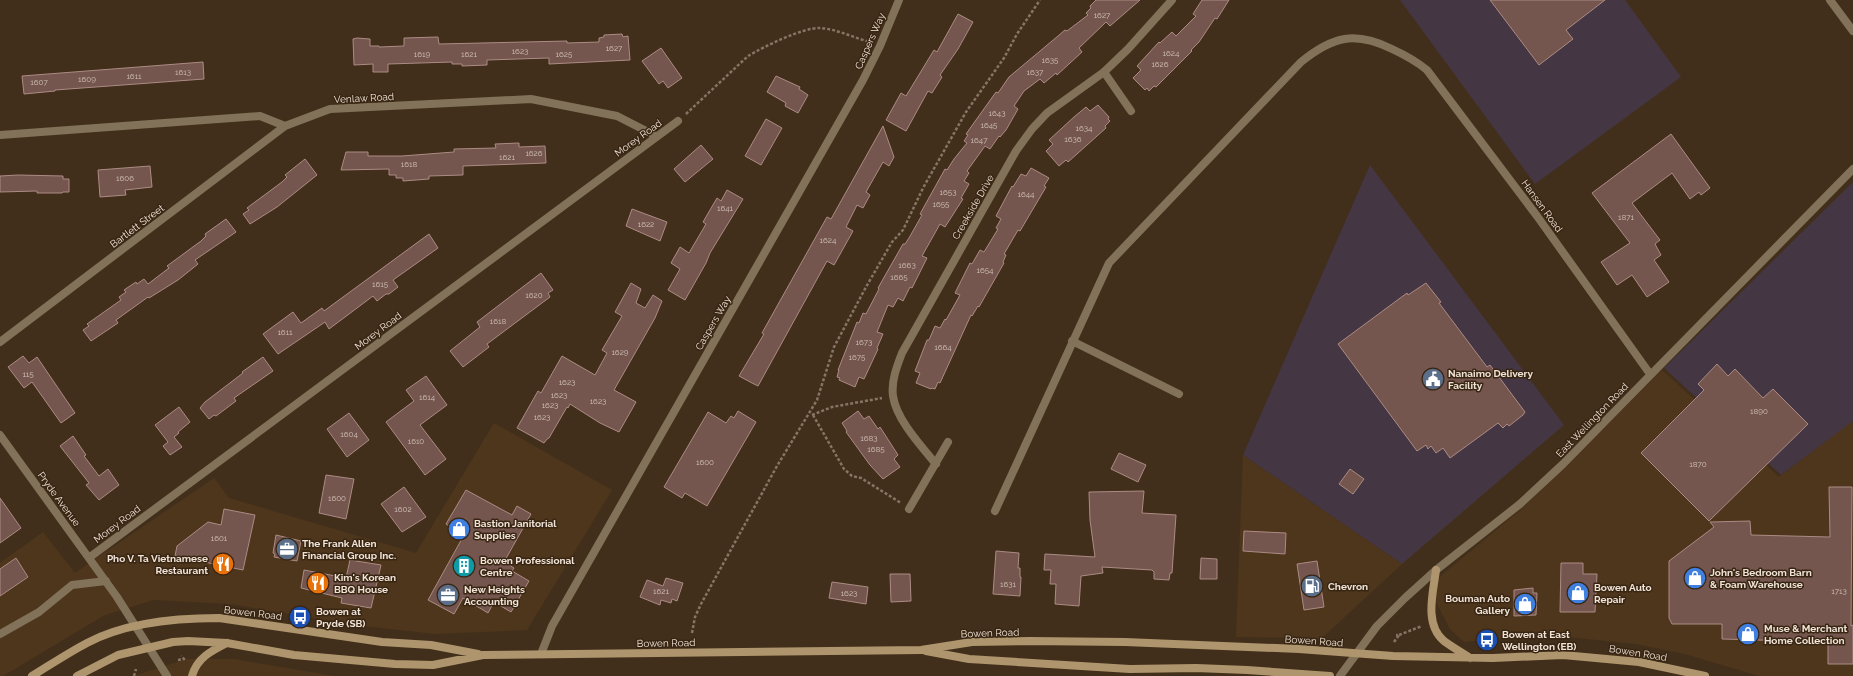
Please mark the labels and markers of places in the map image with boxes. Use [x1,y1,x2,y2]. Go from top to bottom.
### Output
public building icon: Nanaimo Delivery Facility [1420,366,1446,392]
place label: Nanaimo Delivery Facility [1448,368,1533,391]
shop icon: Bastion Janitorial Supplies [446,516,472,542]
place label: Bastion Janitorial Supplies [474,518,557,541]
office icon: The Frank Allen Financial Group Inc. [274,536,300,562]
place label: The Frank Allen Financial Group Inc. [302,538,396,561]
restaurant icon: Pho V. Ta Vietnamese Restaurant [210,551,236,577]
place label: Pho V. Ta Vietnamese Restaurant [107,553,208,576]
building icon: Bowen Professional Centre [451,553,477,579]
place label: Bowen Professional Centre [480,555,575,578]
shop icon: John's Bedroom Barn & Foam Warehouse [1682,565,1708,591]
place label: John's Bedroom Barn & Foam Warehouse [1710,567,1812,590]
restaurant icon: Kim's Korean BBQ House [305,570,331,596]
place label: Kim's Korean BBQ House [334,572,396,595]
fuel station icon: Chevron [1299,573,1325,599]
shop icon: Bowen Auto Repair [1565,580,1591,606]
place label: Chevron [1328,581,1368,592]
office icon: New Heights Accounting [435,582,461,608]
place label: Bowen Auto Repair [1594,582,1652,605]
place label: New Heights Accounting [464,584,525,607]
shop icon: Bouman Auto Gallery [1512,591,1538,617]
place label: Bouman Auto Gallery [1445,593,1510,616]
bus stop icon: Bowen at Pryde (SB) [287,604,313,630]
place label: Bowen at Pryde (SB) [316,606,365,629]
shop icon: Muse & Merchant Home Collection [1735,621,1761,647]
place label: Muse & Merchant Home Collection [1764,623,1847,646]
bus stop icon: Bowen at East Wellington (EB) [1474,627,1500,653]
place label: Bowen at East Wellington (EB) [1502,629,1576,652]

